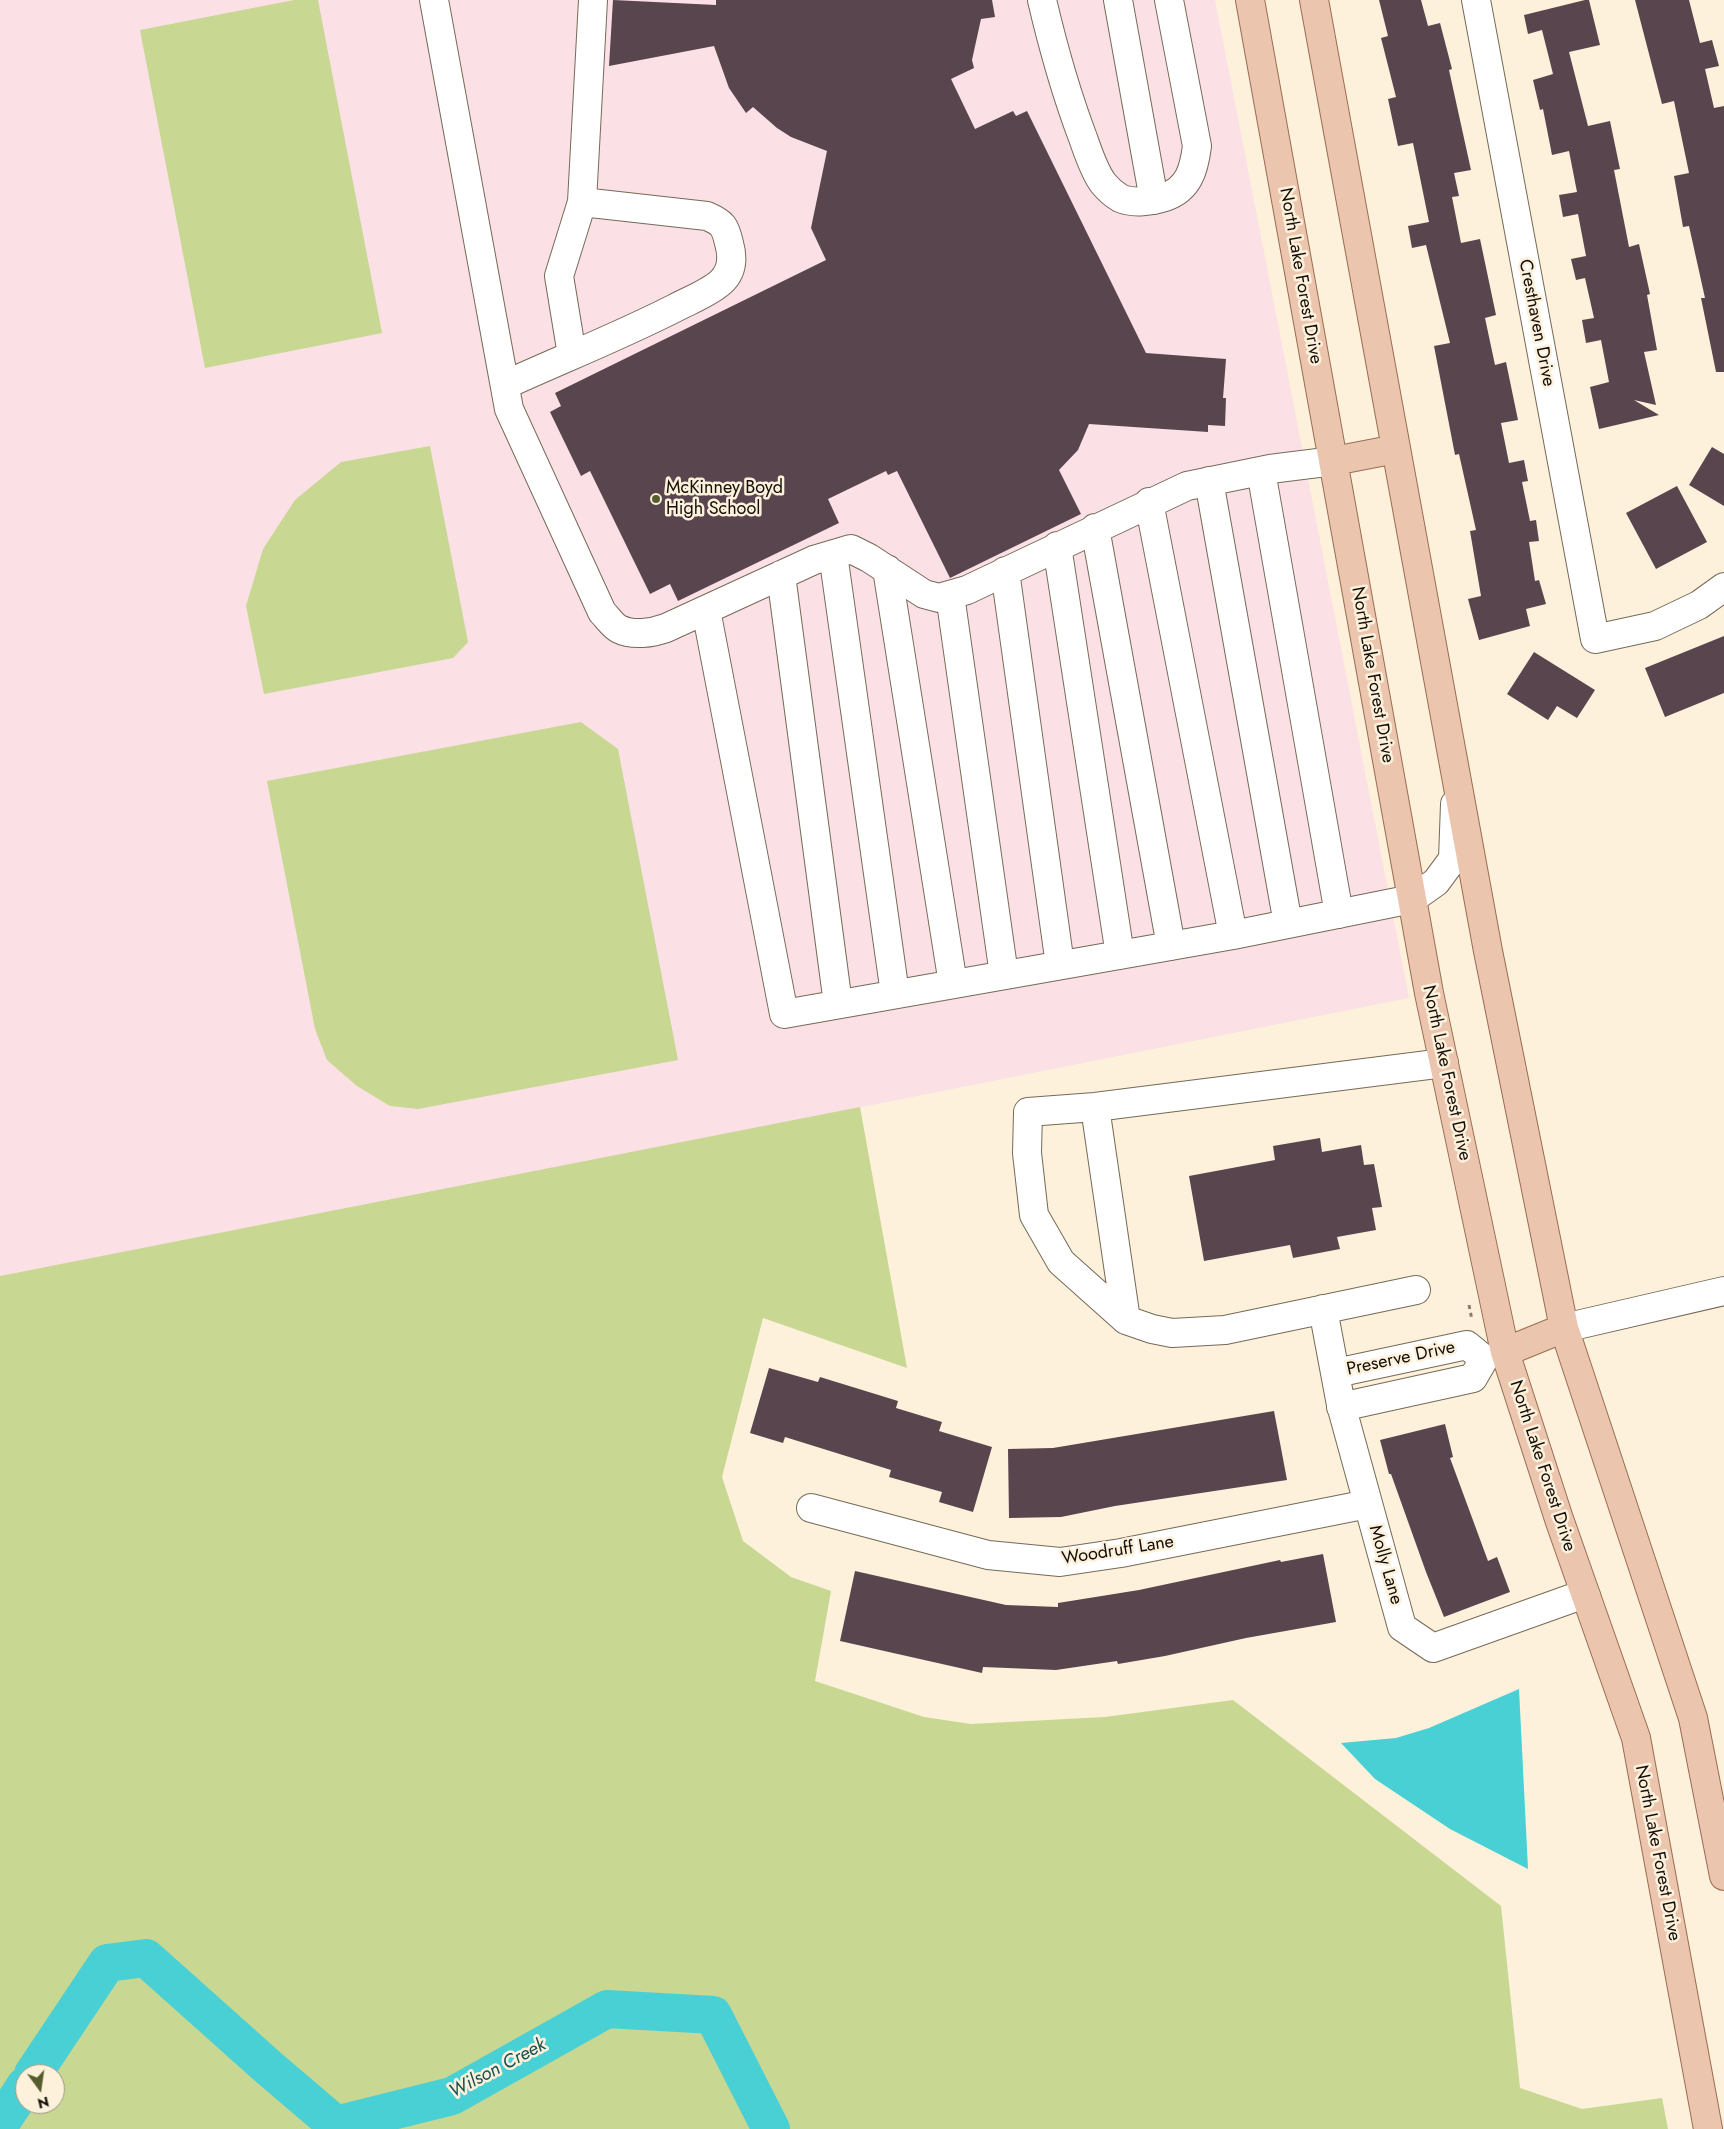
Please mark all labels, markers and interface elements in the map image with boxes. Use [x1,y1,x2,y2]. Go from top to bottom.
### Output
street label: North Lake Forest Drive [1274,186,1326,366]
street label: Cresthaven Drive [1513,258,1559,388]
place label: McKinney Boyd High School [666,478,783,520]
marker: McKinney Boyd High School [650,493,662,505]
street label: North Lake Forest Drive [1346,585,1398,765]
street label: North Lake Forest Drive [1417,983,1475,1163]
street label: Preserve Drive [1345,1337,1457,1381]
street label: North Lake Forest Drive [1504,1378,1580,1554]
street label: Molly Lane [1363,1523,1407,1607]
street label: Woodruff Lane [1060,1531,1176,1571]
street label: North Lake Forest Drive [1629,1763,1685,1943]
water label: Wilson Creek [446,2034,550,2104]
north arrow [15,2064,65,2114]
text: N [36,2092,51,2114]

